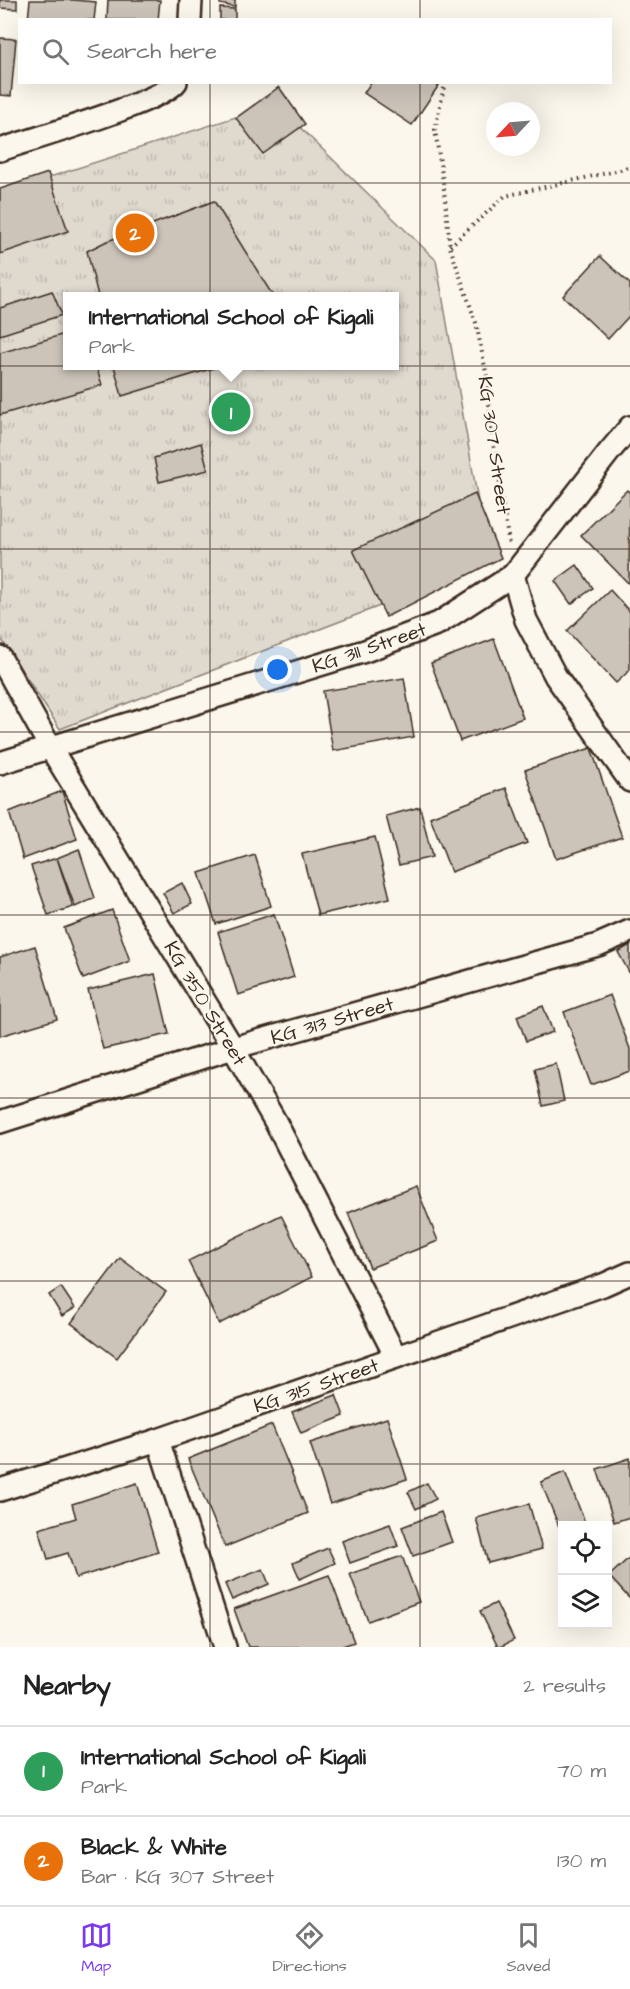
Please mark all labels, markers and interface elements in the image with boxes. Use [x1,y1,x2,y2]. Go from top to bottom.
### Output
search box [18,18,612,84]
icon: search [39,35,72,68]
text: Search here [87,36,217,67]
north arrow [486,102,540,156]
pin: 2 [116,210,154,256]
popup [63,292,399,370]
text: International School of Kigali [89,302,373,333]
text: Park [89,333,135,361]
street label: KG 307 Street [470,374,518,516]
pin: 1 [212,390,250,434]
street label: KG 311 Street [309,615,430,681]
your location [263,655,292,684]
street label: KG 350 Street [157,936,253,1071]
street label: KG 313 Street [268,990,397,1052]
street label: KG 315 Street [250,1351,383,1420]
map controls [558,1521,612,1629]
button: locate [558,1521,612,1575]
button: layers [558,1575,612,1629]
text: Nearby [24,1668,111,1704]
text: 2 results [523,1672,606,1700]
text: International School of Kigali [81,1742,366,1773]
text: 1 [42,1757,45,1785]
text: 70 m [558,1757,606,1785]
text: Park [81,1773,127,1801]
text: Black & White [81,1832,227,1863]
text: 2 [38,1847,49,1875]
text: 130 m [557,1847,606,1875]
text: Bar · KG 307 Street [81,1863,274,1891]
tab: Map [80,1919,113,1977]
tab: Directions [273,1919,347,1977]
tab: Saved [507,1919,550,1977]

